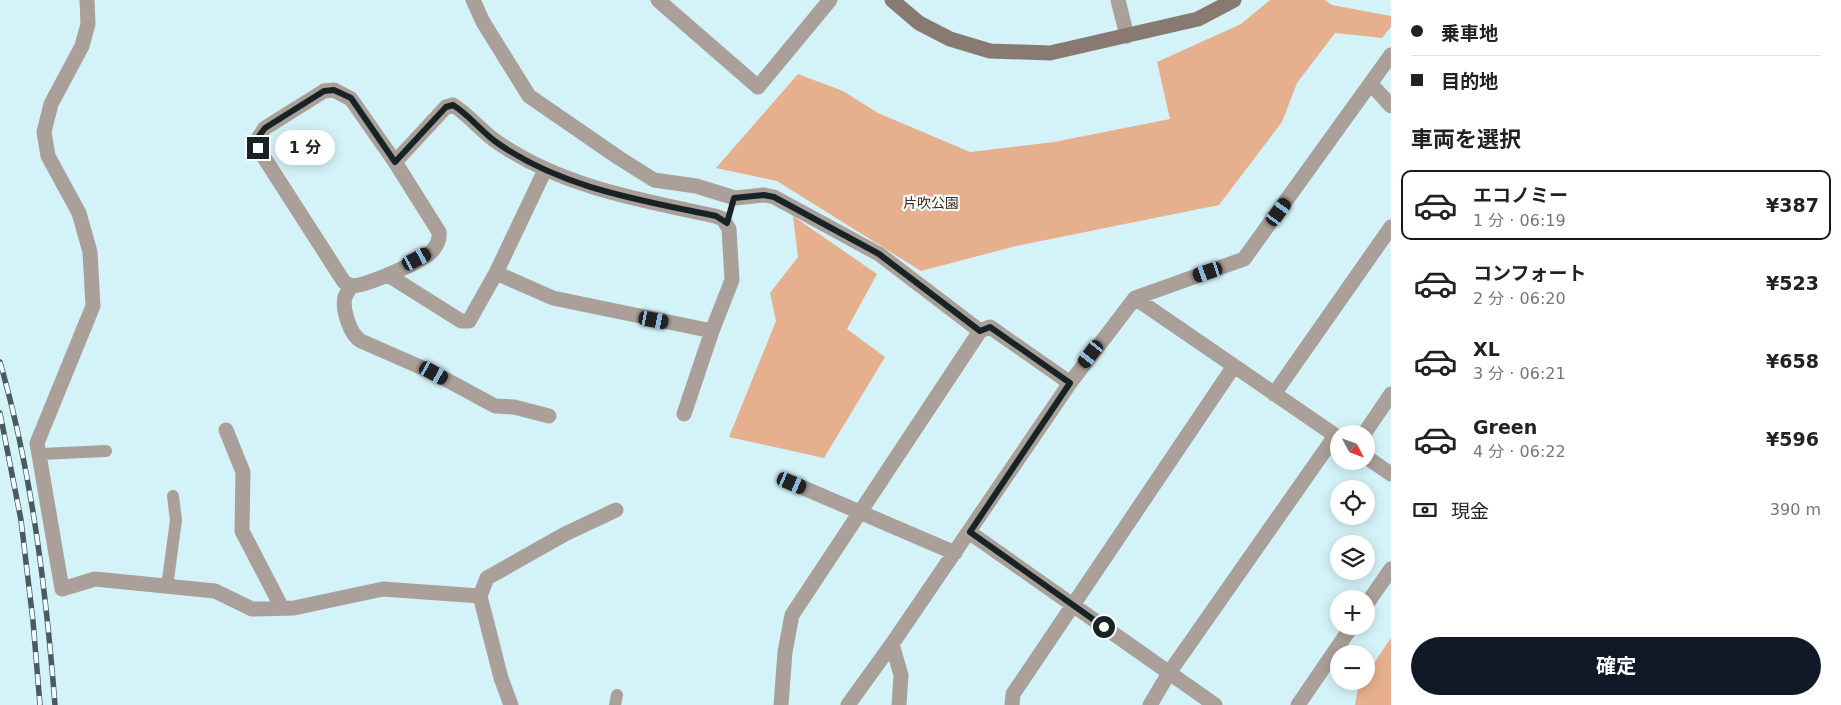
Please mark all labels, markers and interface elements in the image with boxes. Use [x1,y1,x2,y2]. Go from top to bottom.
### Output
text: 乗車地 [1441,22,1498,44]
text: 目的地 [1441,70,1498,92]
text: 車両を選択 [1411,127,1521,152]
callout: 1 分 [276,130,336,166]
route end [247,137,269,159]
text: 1 分 [289,138,321,157]
icon: car [1413,183,1458,228]
text: エコノミー [1473,184,1568,206]
text: ¥387 [1766,194,1819,216]
park label: 片吹公園 [903,195,959,211]
car [1264,195,1293,229]
text: 1 分 · 06:19 [1473,211,1566,230]
car [400,245,433,273]
car [1191,260,1224,284]
icon: car [1413,261,1458,306]
text: コンフォート [1473,262,1586,284]
text: ¥523 [1766,272,1819,294]
text: 2 分 · 06:20 [1473,289,1566,308]
car [637,310,670,330]
car [1075,338,1106,370]
text: XL [1473,338,1500,360]
icon: car [1413,339,1458,384]
text: ¥658 [1766,350,1819,372]
car [417,359,450,387]
text: 3 分 · 06:21 [1473,364,1566,383]
text: Green [1473,416,1537,438]
icon: car [1413,417,1458,462]
north arrow [1330,425,1375,470]
map controls [1330,425,1375,690]
text: ¥596 [1766,428,1819,450]
text: 4 分 · 06:22 [1473,442,1566,461]
car [775,470,808,496]
button: locate [1330,480,1375,525]
icon: cash [1411,496,1439,524]
text: 現金 [1451,500,1489,522]
text: 390 m [1770,500,1821,519]
button: layers [1330,535,1375,580]
button: + [1330,590,1375,635]
route start [1093,616,1115,638]
button: 確定 [1411,637,1821,695]
button: − [1330,645,1375,690]

